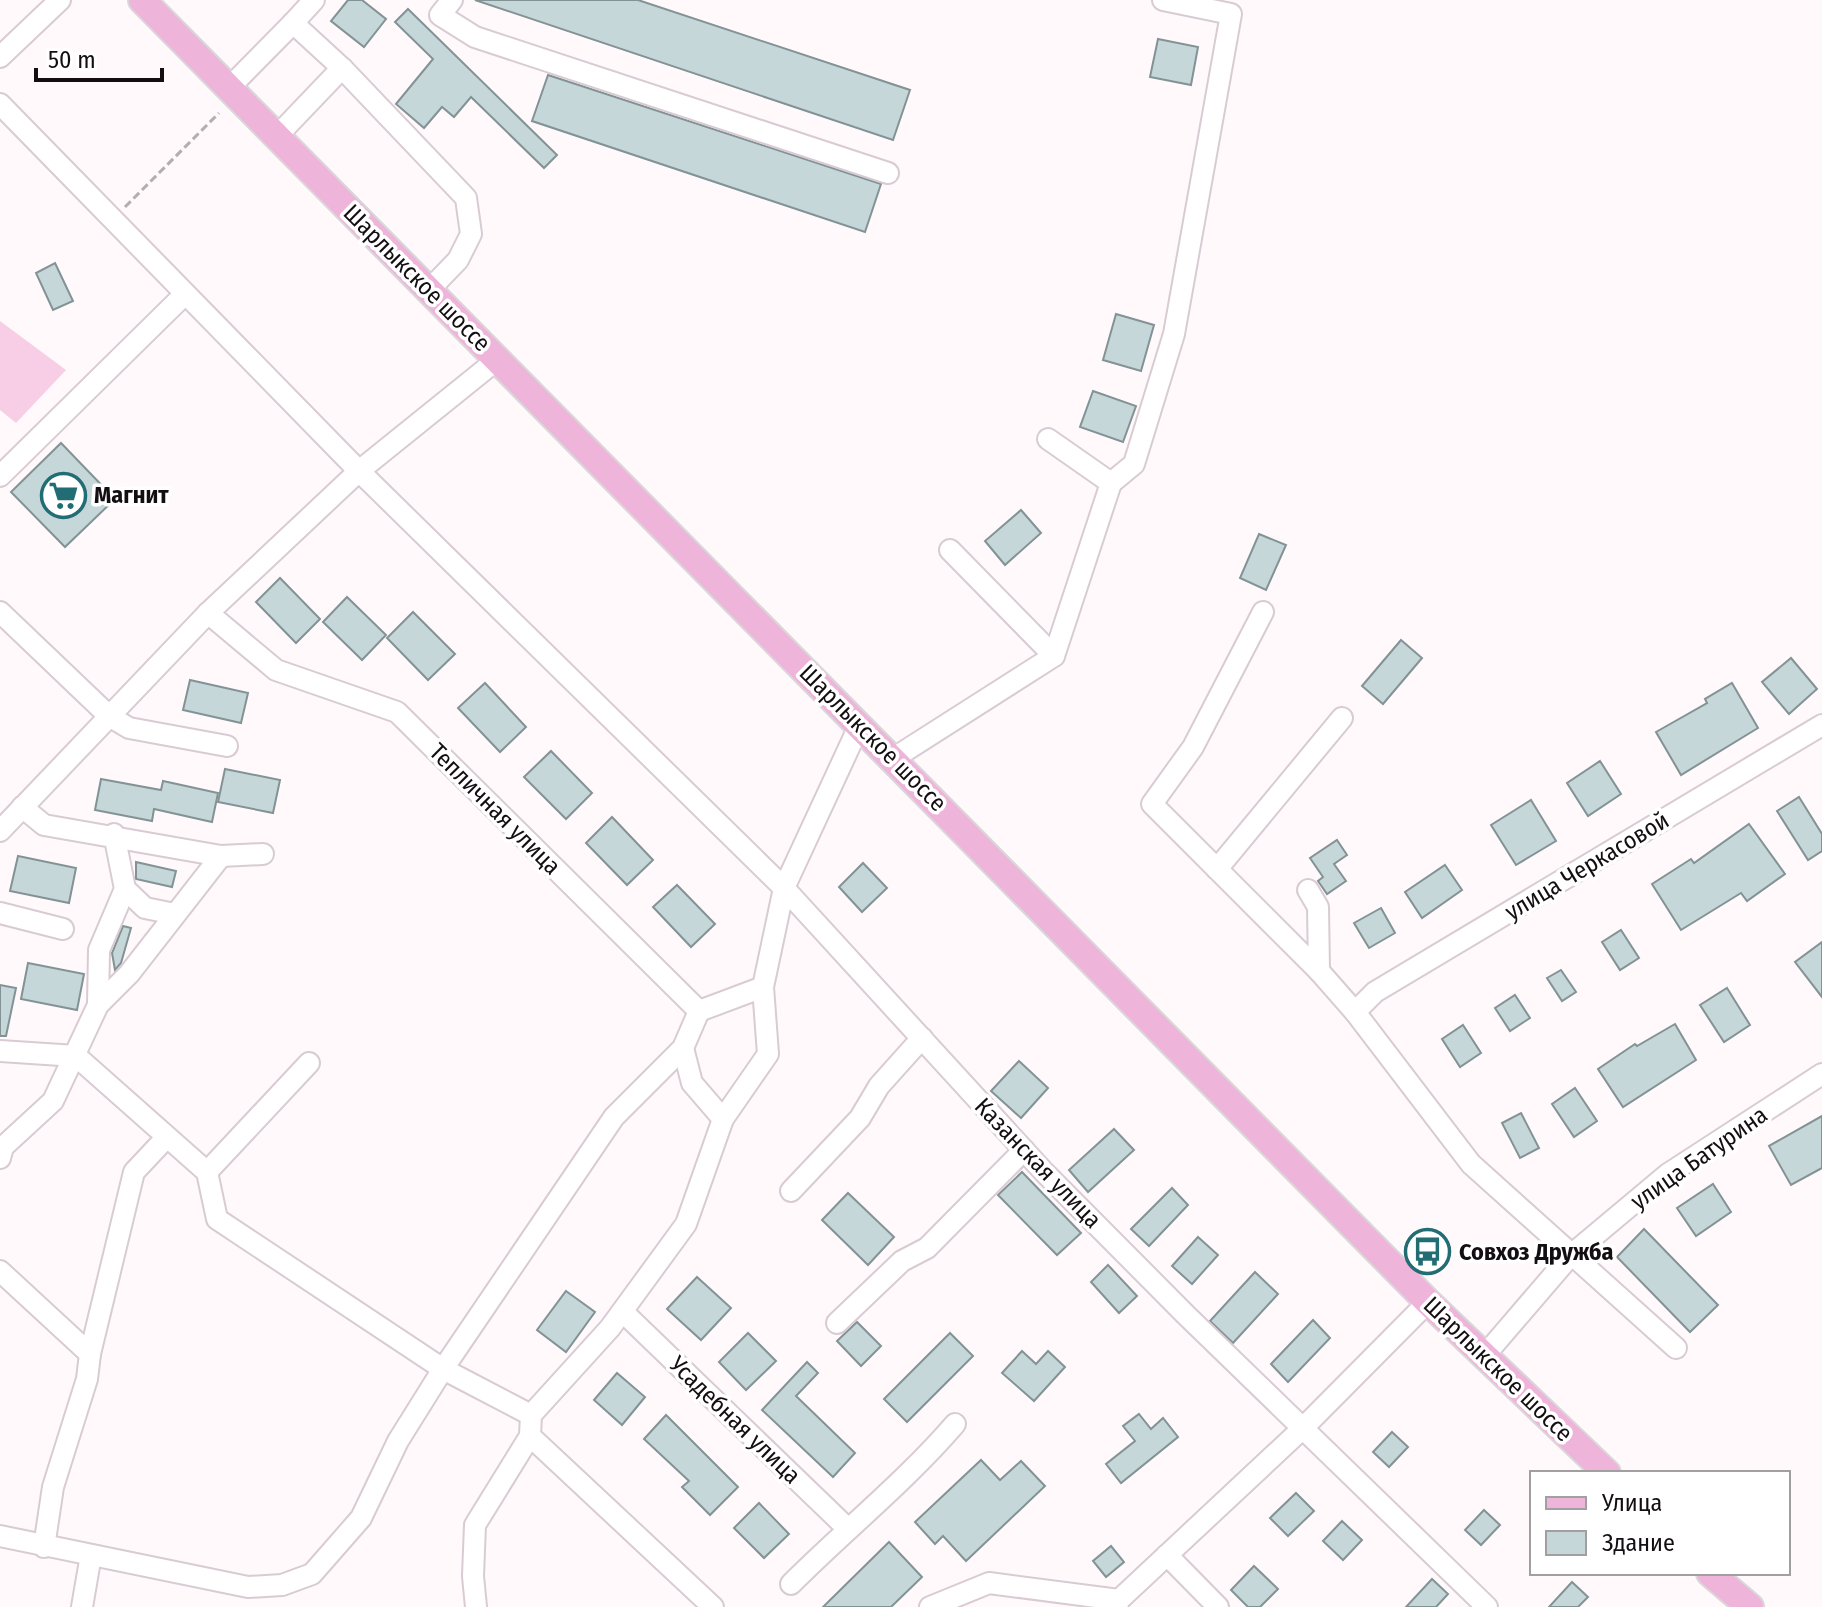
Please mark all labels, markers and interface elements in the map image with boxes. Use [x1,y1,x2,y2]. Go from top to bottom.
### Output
scale bar [36,32,162,82]
text: 50 m [48,46,96,74]
street label: Шарлыкское шоссе [338,199,496,357]
supermarket icon: Магнит [39,471,87,519]
place label: Магнит [94,481,169,509]
street label: Шарлыкское шоссе [794,659,952,817]
street label: Тепличная улица [424,738,566,880]
street label: улица Черкасовой [1500,806,1674,926]
street label: Казанская улица [969,1092,1107,1234]
street label: улица Батурина [1625,1101,1773,1215]
bus stop icon: Совхоз Дружба [1404,1228,1452,1276]
place label: Совхоз Дружба [1459,1238,1613,1266]
street label: Шарлыкское шоссе [1418,1291,1578,1447]
street label: Усадебная улица [663,1350,806,1490]
legend [1530,1471,1790,1575]
text: Улица [1601,1489,1662,1517]
text: Здание [1602,1529,1675,1557]

